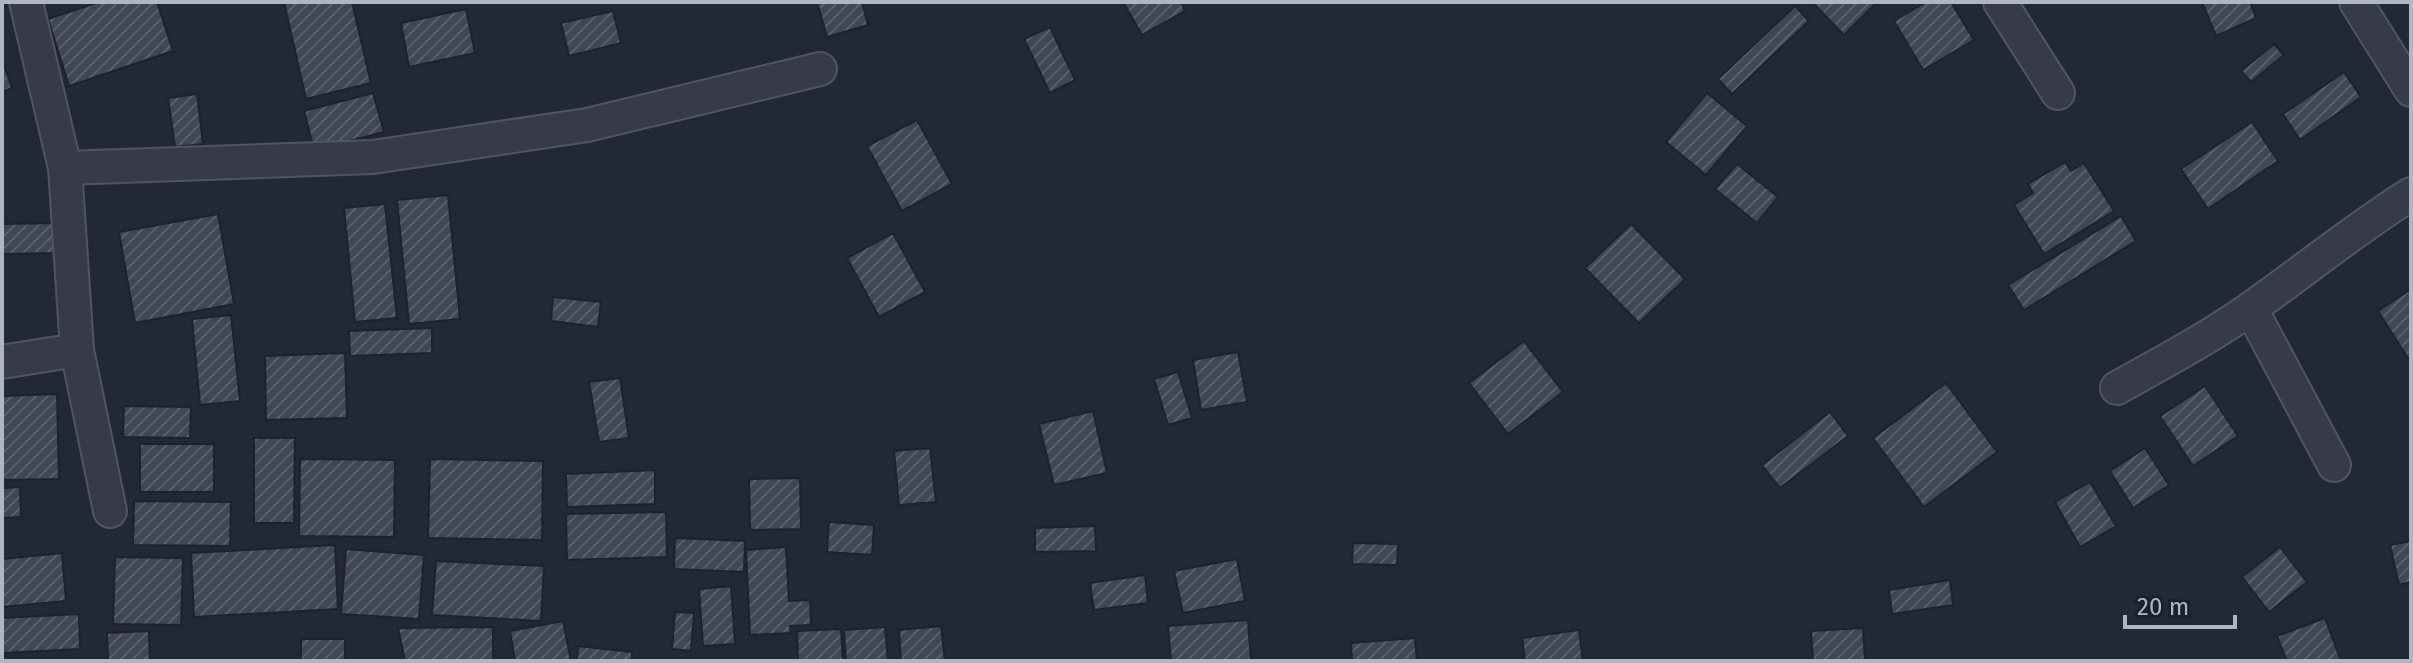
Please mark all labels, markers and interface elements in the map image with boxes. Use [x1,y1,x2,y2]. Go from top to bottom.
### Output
scale bar [2125,579,2235,629]
text: 20 m [2137,593,2189,621]

